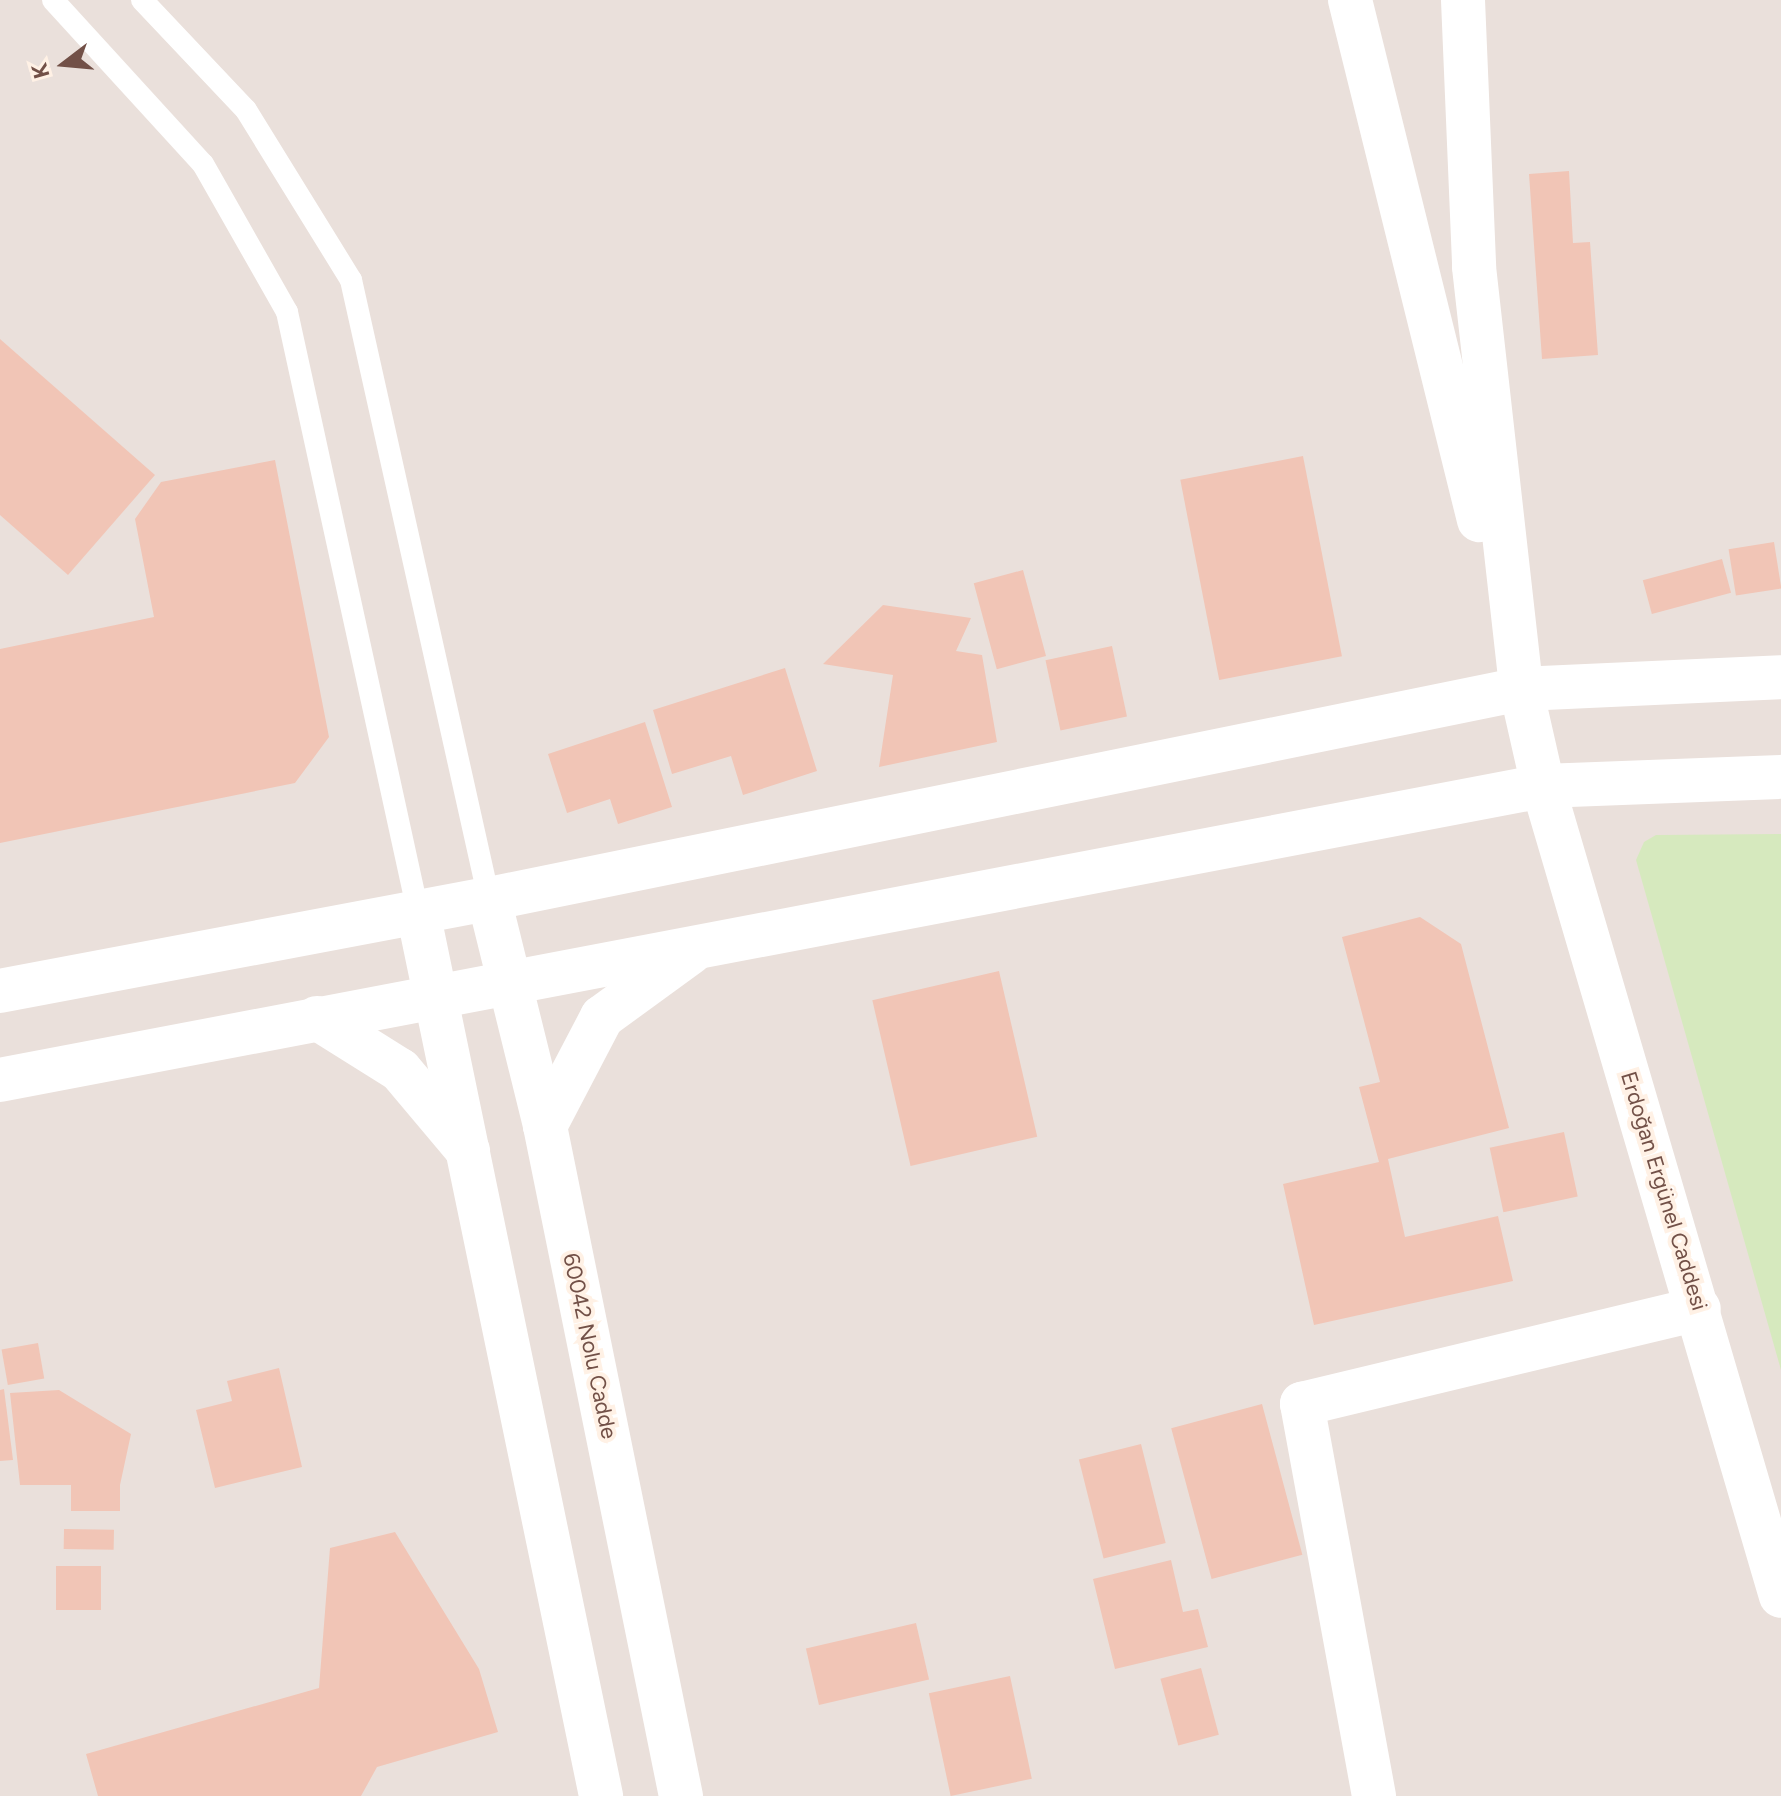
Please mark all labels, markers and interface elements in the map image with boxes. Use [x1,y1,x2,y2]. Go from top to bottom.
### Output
north arrow [24,24,104,104]
text: K [25,60,55,82]
street label: Erdoğan Ergünel Caddesi [1615,1068,1713,1314]
street label: 60042 Nolu Cadde [557,1251,623,1441]

